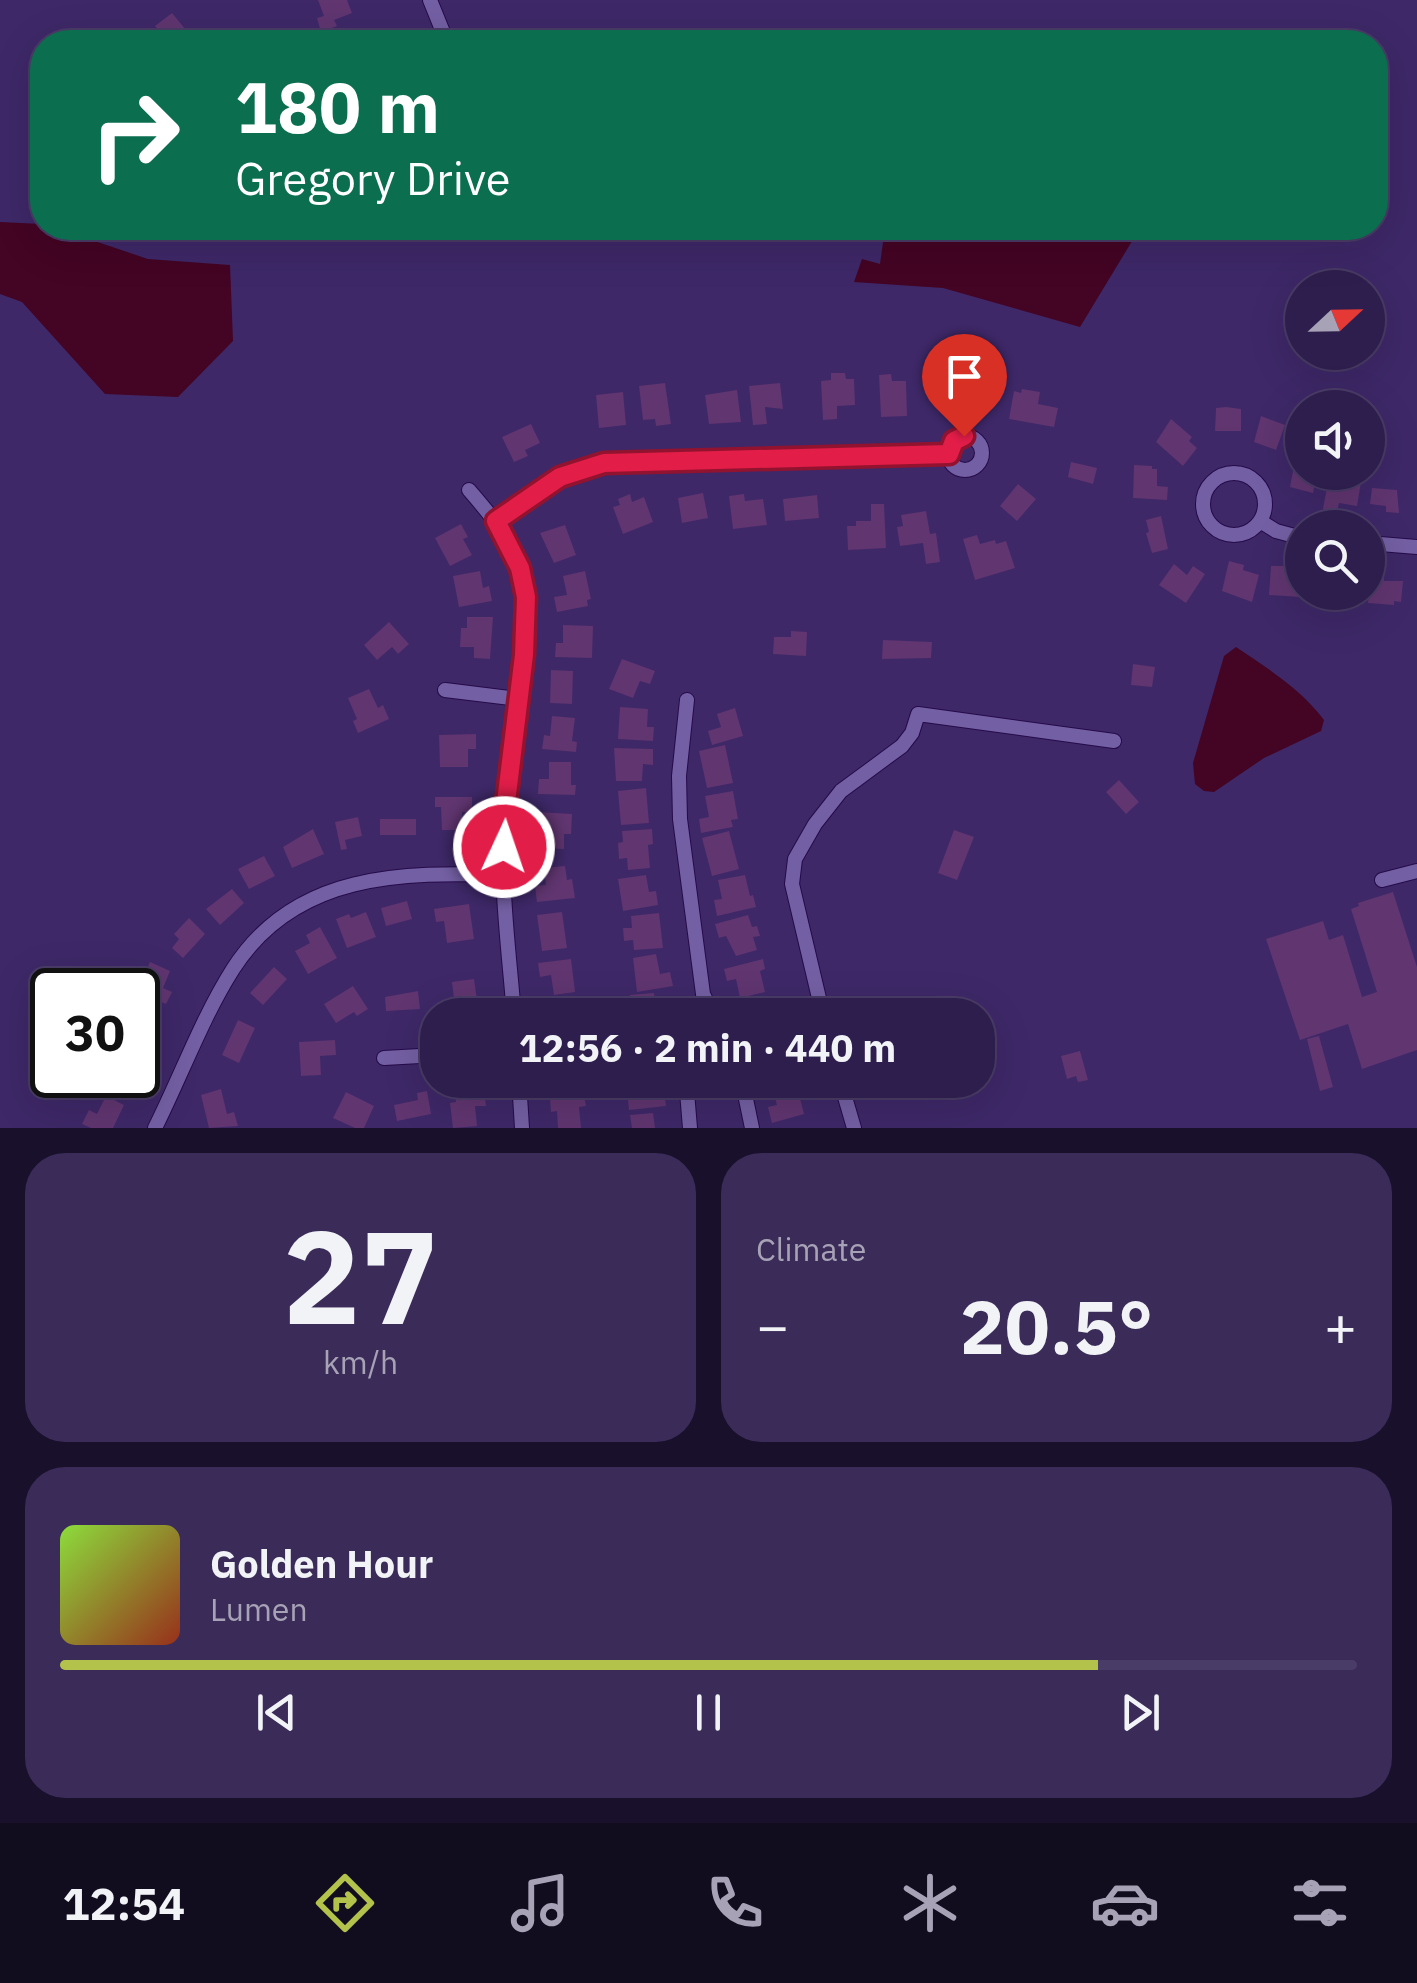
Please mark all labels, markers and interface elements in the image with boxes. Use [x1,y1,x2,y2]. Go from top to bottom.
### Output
text: 180 m [235,61,440,152]
icon: right [70,70,200,200]
text: Gregory Drive [235,149,510,207]
north arrow [1285,270,1385,370]
map controls [1285,270,1385,610]
pin [922,334,1007,437]
icon: arrive [937,349,992,404]
button: sound [1285,390,1385,490]
button: search [1285,510,1385,610]
position arrow [452,795,556,899]
speed limit sign: 30 [30,968,160,1098]
text: 12:56 · 2 min · 440 m [519,1023,896,1072]
text: 27 [282,1191,439,1360]
text: Climate [756,1228,866,1270]
text: 20.5° [960,1277,1153,1375]
text: − [756,1290,789,1361]
text: + [1324,1290,1357,1361]
text: km/h [323,1341,398,1383]
text: Golden Hour [210,1539,433,1588]
text: Lumen [210,1588,308,1630]
icon: previous [249,1685,304,1740]
icon: pause [681,1685,736,1740]
icon: next [1113,1685,1168,1740]
icon: directions [310,1868,380,1938]
icon: music [505,1868,575,1938]
icon: phone [700,1868,770,1938]
icon: climate [895,1868,965,1938]
icon: car [1090,1868,1160,1938]
icon: filters [1285,1868,1355,1938]
text: 12:54 [62,1874,185,1932]

